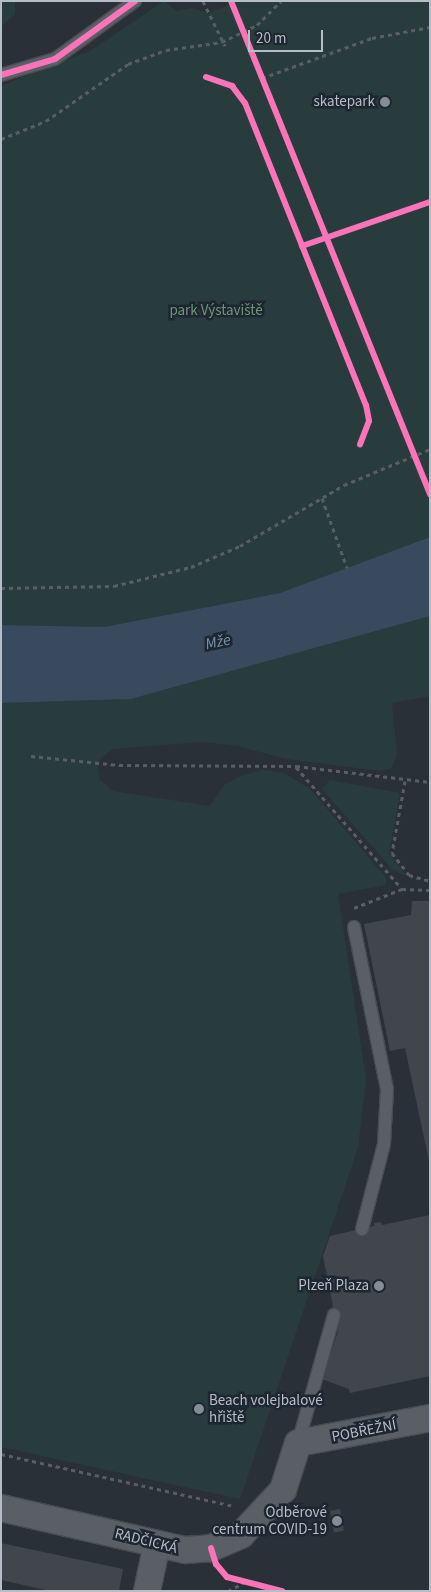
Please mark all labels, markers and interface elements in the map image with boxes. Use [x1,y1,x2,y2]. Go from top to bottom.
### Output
scale bar [251,20,326,52]
text: 20 m [256,28,286,49]
place label: skatepark [313,93,375,111]
marker: skatepark [379,96,391,108]
park label: park Výstaviště [169,302,263,320]
water label: Mže [204,630,232,654]
place label: Plzeň Plaza [298,1277,369,1295]
marker: Plzeň Plaza [373,1280,385,1292]
place label: Beach volejbalové hřiště [209,1391,323,1426]
marker: Beach volejbalové hřiště [193,1403,205,1415]
street label: POBŘEŽNÍ [330,1416,398,1446]
place label: Odběrové centrum COVID-19 [213,1503,327,1538]
marker: Odběrové centrum COVID-19 [331,1515,343,1527]
street label: RADČICKÁ [113,1525,179,1557]

